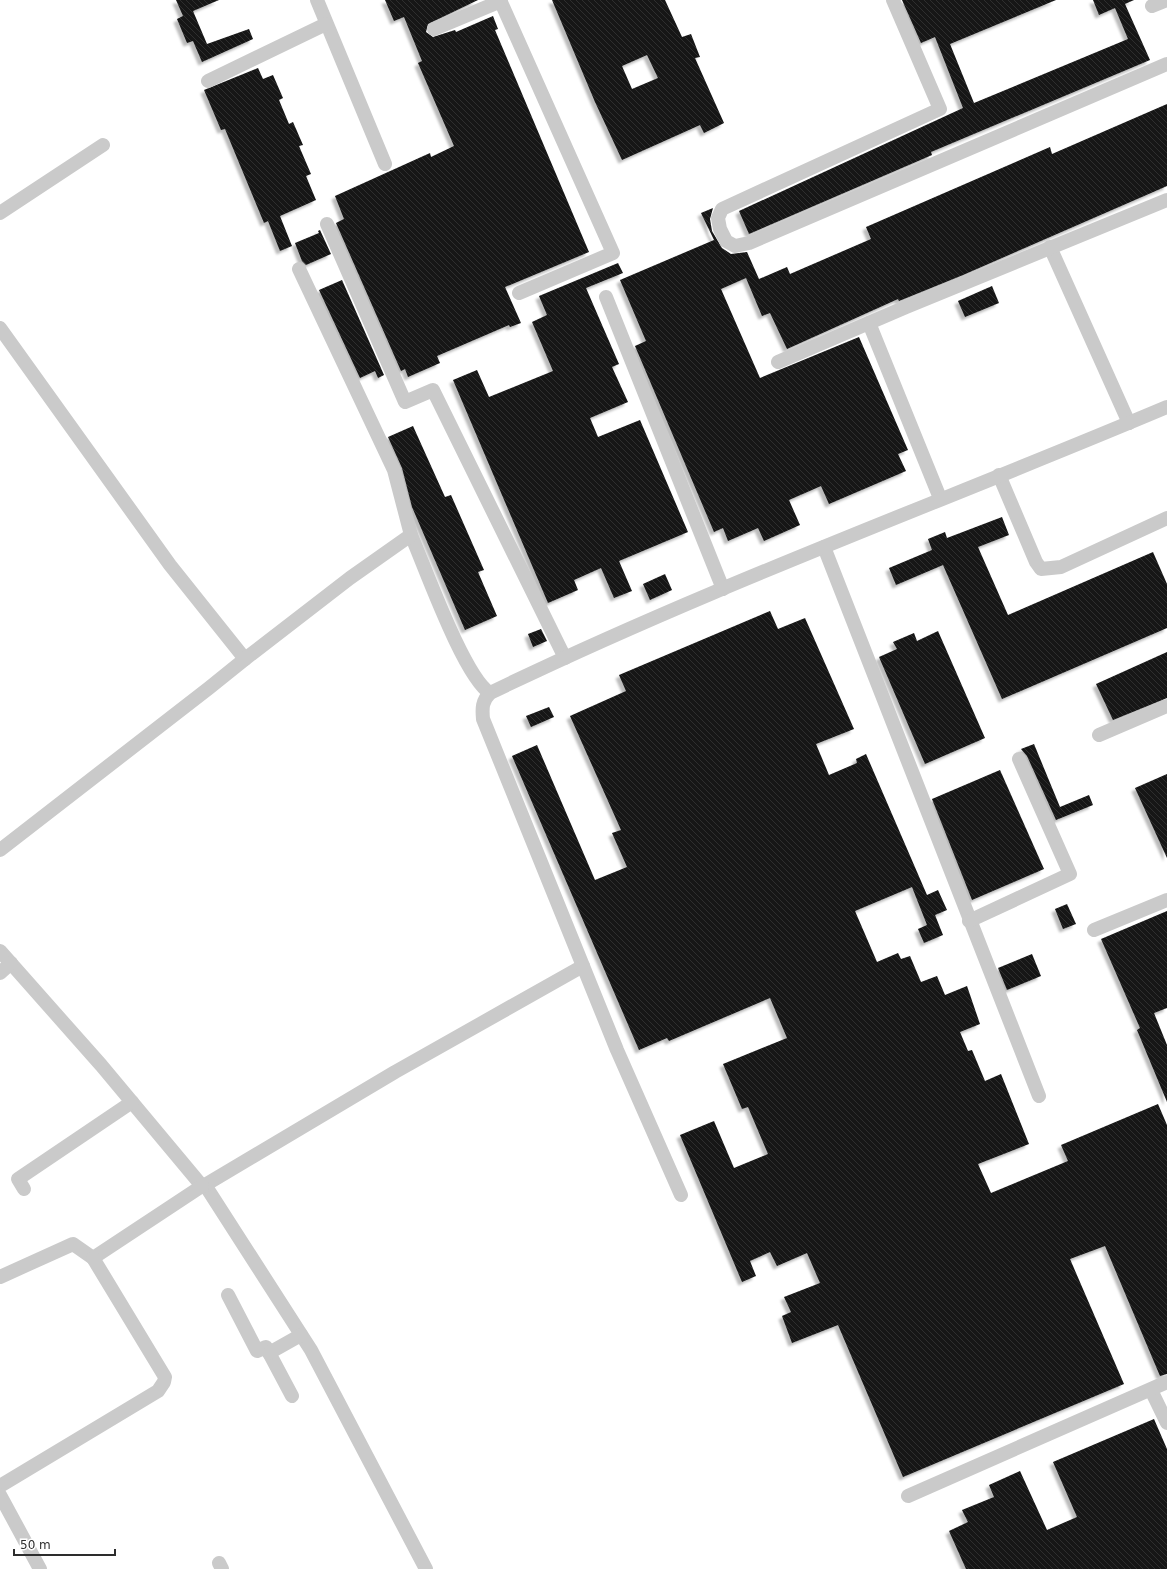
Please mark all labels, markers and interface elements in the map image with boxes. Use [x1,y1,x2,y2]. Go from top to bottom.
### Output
scale bar [14,1531,115,1557]
text: 50 m [20,1538,51,1552]

